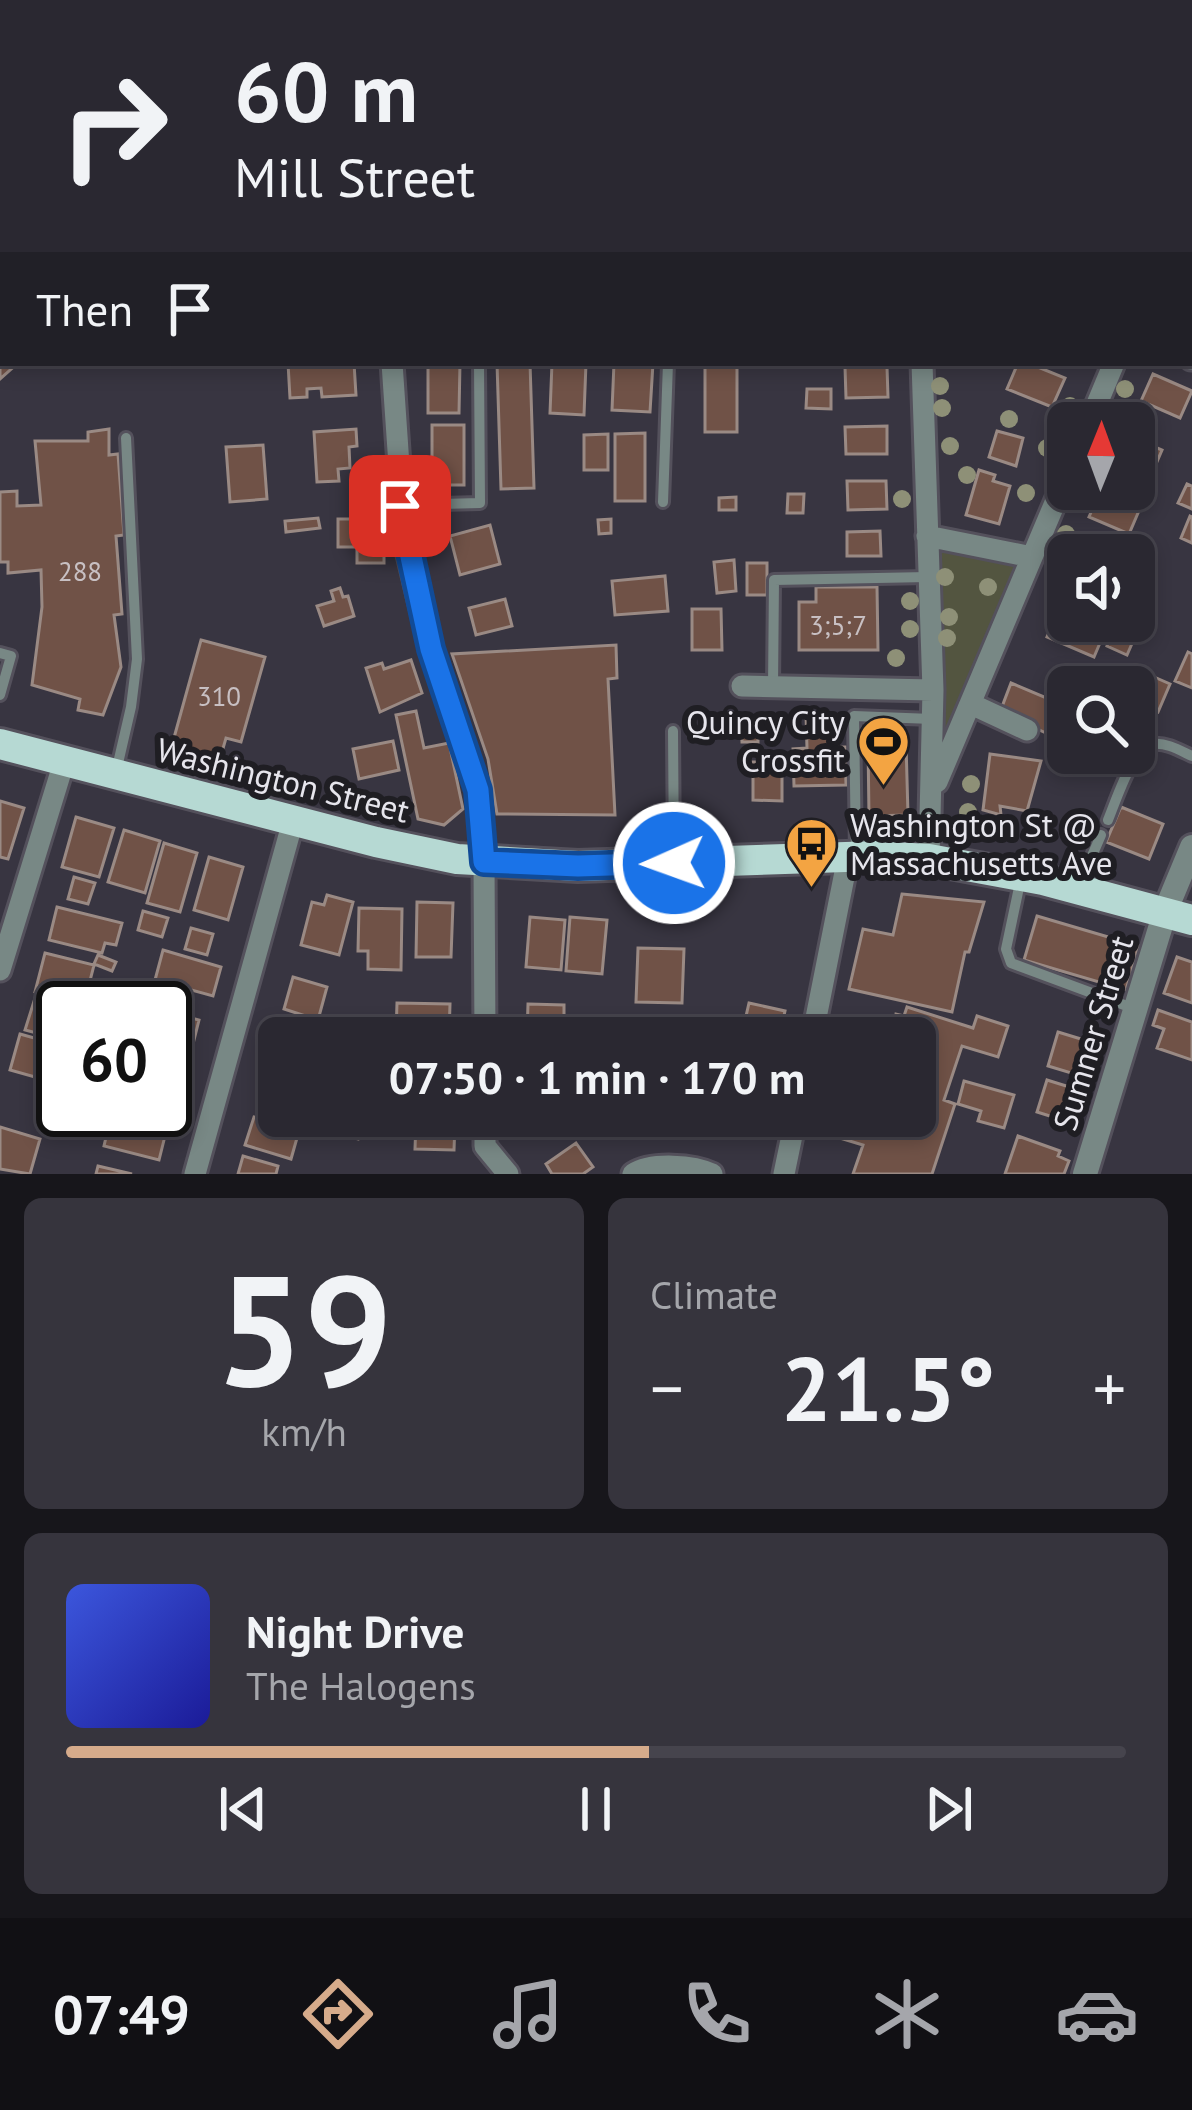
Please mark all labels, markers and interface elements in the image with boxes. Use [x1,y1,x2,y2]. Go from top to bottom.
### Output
text: 60 m [234,36,418,145]
icon: right [36,48,192,204]
text: Mill Street [234,142,475,212]
icon: arrive [157,276,223,342]
text: Then [36,280,133,338]
north arrow [1047,402,1155,510]
map controls [1047,402,1155,774]
pin [349,455,451,557]
icon: arrive [367,473,433,539]
button: sound [1047,534,1155,642]
house number: 288 [58,554,102,588]
house number: 3;5;7 [809,608,867,642]
button: search [1047,666,1155,774]
house number: 310 [197,679,241,713]
place label: Quincy City Crossfit [686,700,846,781]
sports icon: Quincy City Crossfit [856,713,912,787]
street label: Washington Street [152,727,414,832]
position arrow [611,800,737,926]
place label: Washington St @ Massachusetts Ave [850,803,1112,884]
bus stop icon: Washington St @ Massachusetts Ave [783,816,839,890]
street label: Sumner Street [1043,930,1143,1135]
speed limit sign: 60 [36,981,192,1137]
text: 07:50 · 1 min · 170 m [389,1048,805,1106]
text: 59 [216,1227,392,1429]
text: Climate [650,1269,778,1320]
text: 21.5° [781,1329,995,1446]
text: − [650,1345,683,1430]
text: + [1093,1345,1126,1430]
text: km/h [261,1406,347,1457]
text: Night Drive [246,1602,464,1660]
text: The Halogens [246,1660,476,1711]
icon: previous [210,1776,276,1842]
icon: pause [563,1776,629,1842]
icon: next [916,1776,982,1842]
icon: directions [296,1972,380,2056]
icon: music [486,1972,570,2056]
icon: phone [675,1972,759,2056]
icon: climate [865,1972,949,2056]
icon: car [1055,1972,1139,2056]
text: 07:49 [53,1979,190,2049]

